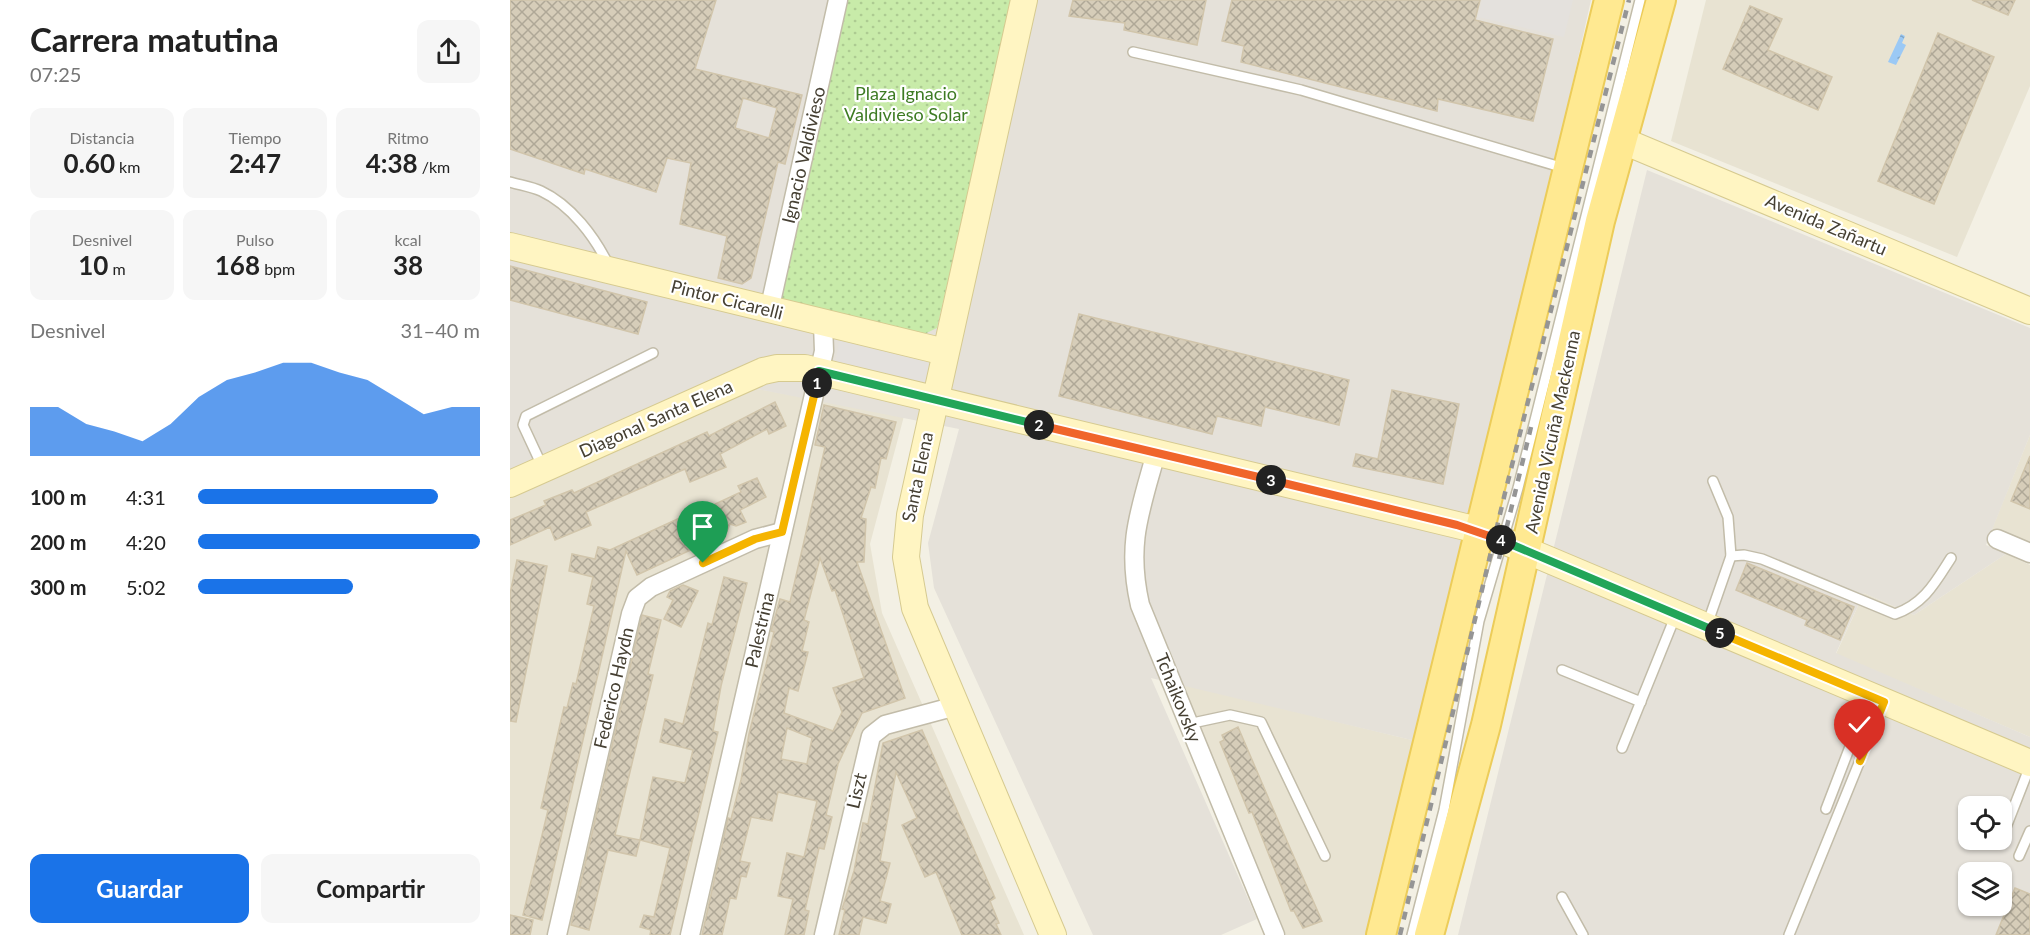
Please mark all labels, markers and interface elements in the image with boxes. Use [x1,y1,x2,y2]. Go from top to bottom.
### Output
text: Carrera matutina [30,19,279,59]
button: share [417,20,480,83]
text: 07:25 [30,62,81,86]
park label: Plaza Ignacio Valdivieso Solar [844,82,968,125]
street label: Ignacio Valdivieso [777,84,829,225]
text: Distancia [70,128,134,147]
text: Tiempo [229,128,281,147]
text: Ritmo [387,128,429,147]
text: 0.60 [64,147,115,179]
text: 2:47 [229,147,281,179]
text: 4:38 [366,147,418,179]
text: km [115,157,140,176]
text: /km [418,157,450,176]
street label: Avenida Zañartu [1762,189,1890,260]
text: Desnivel [72,230,132,249]
text: Pulso [236,230,274,249]
text: kcal [394,230,422,249]
text: 10 [78,249,108,281]
text: 168 [215,249,260,281]
text: 38 [393,249,423,281]
text: m [108,259,126,278]
text: bpm [260,259,295,278]
street label: Pintor Cicarelli [669,274,786,324]
text: Desnivel [30,318,106,342]
text: 31–40 m [400,318,480,342]
street label: Avenida Vicuña Mackenna [1520,328,1584,535]
pin: 1 [802,368,832,398]
text: 1 [812,373,822,392]
street label: Diagonal Santa Elena [575,374,736,462]
pin: 2 [1024,410,1054,440]
text: 2 [1034,415,1044,434]
street label: Santa Elena [897,430,937,524]
pin: 3 [1256,465,1286,495]
text: 3 [1266,470,1276,489]
text: 100 m [30,485,86,509]
text: 4:31 [126,485,166,509]
pin [677,501,728,563]
icon: arrive [686,510,719,543]
pin: 4 [1486,525,1516,555]
text: 200 m [30,530,86,554]
text: 4:20 [126,530,166,554]
text: 4 [1496,530,1506,549]
text: 300 m [30,575,86,599]
text: 5:02 [126,575,166,599]
street label: Palestrina [740,590,778,670]
pin: 5 [1705,618,1735,648]
text: 5 [1715,623,1725,642]
street label: Federico Haydn [588,625,638,751]
street label: Tchaikovsky [1151,650,1207,746]
pin [1834,699,1885,761]
icon: check [1843,708,1876,741]
street label: Liszt [841,770,871,811]
map controls [1958,796,2012,916]
button: locate [1958,796,2012,850]
button: Guardar [30,854,249,923]
button: Compartir [261,854,480,923]
button: layers [1958,862,2012,916]

